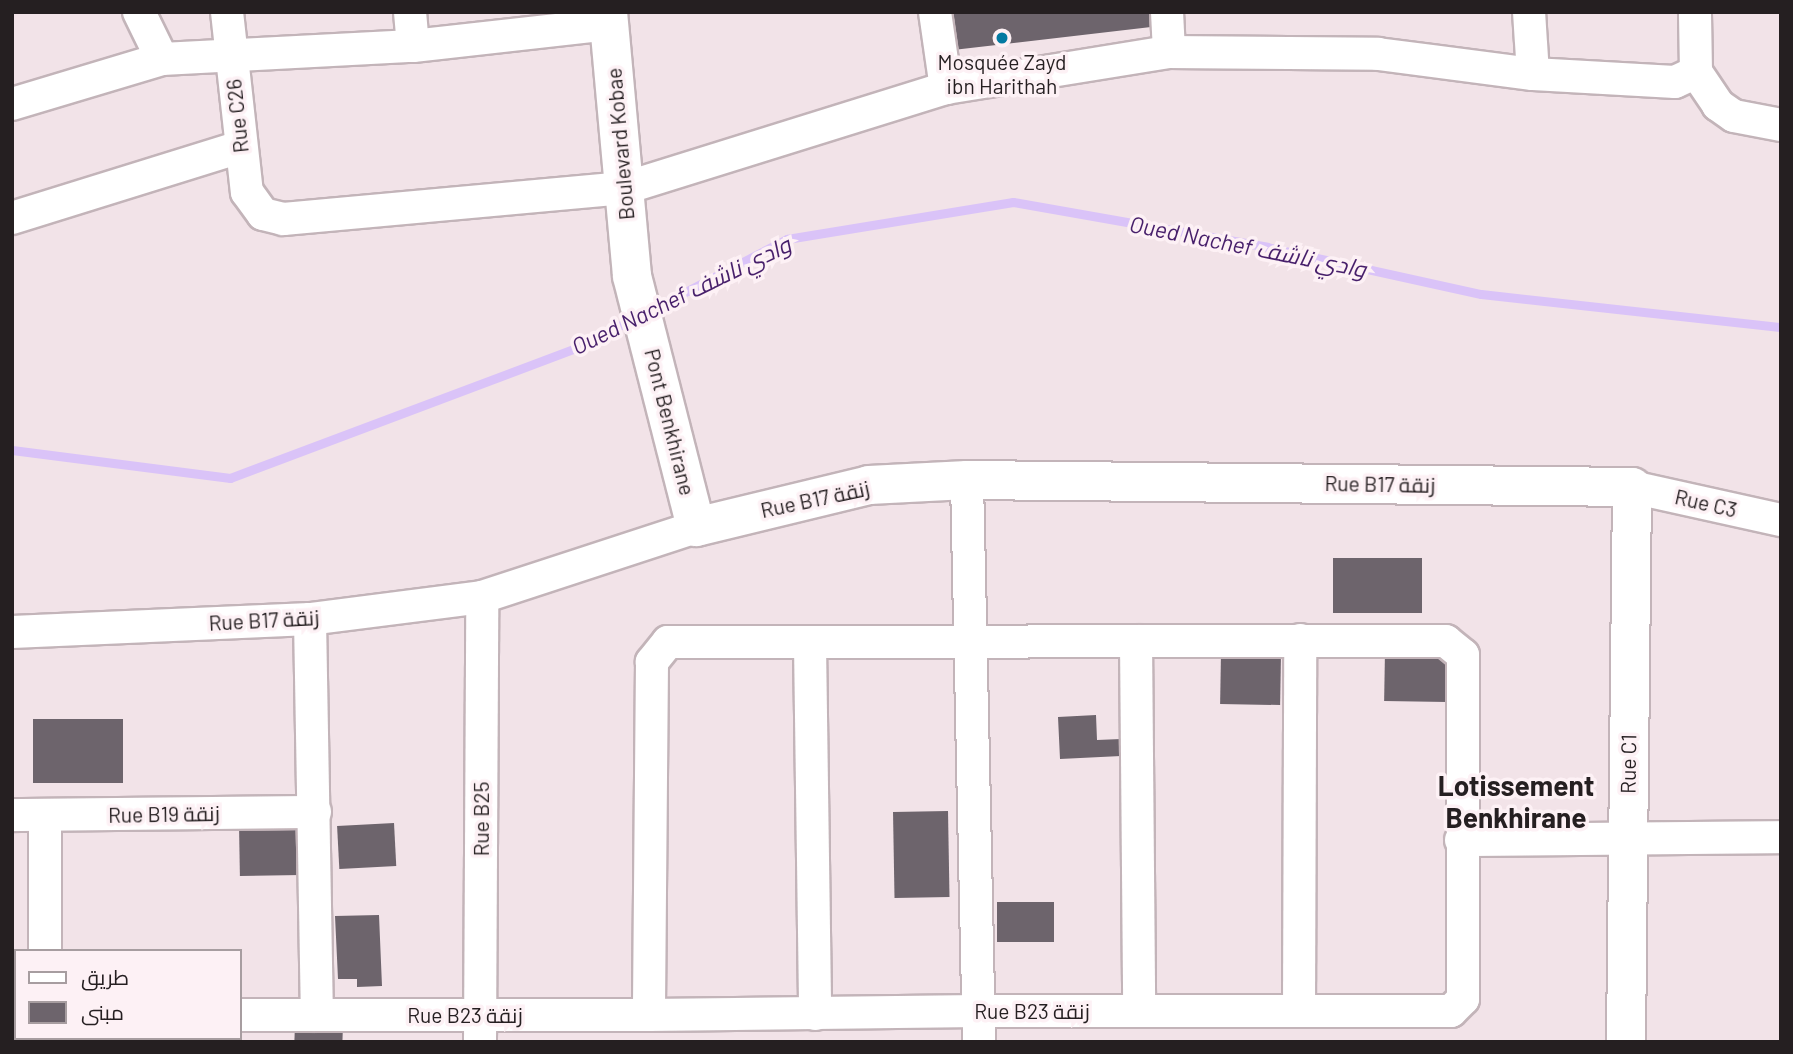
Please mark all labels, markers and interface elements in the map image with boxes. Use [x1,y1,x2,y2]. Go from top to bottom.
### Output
marker: Mosquée Zayd ibn Harithah [994,30,1010,46]
place label: Mosquée Zayd ibn Harithah [938,49,1066,99]
street label: Boulevard Kobae [601,67,639,221]
street label: Rue C26 [221,78,253,154]
water label: Oued Nachef وادي ناشف [1127,210,1369,282]
water label: Oued Nachef وادي ناشف [567,230,795,360]
street label: Pont Benkhirane [640,346,700,498]
street label: Rue B17 زنقة [1324,470,1436,498]
street label: Rue B17 زنقة [758,475,872,523]
street label: Rue C3 [1672,484,1740,522]
street label: Rue B17 زنقة [208,605,320,635]
street label: Rue C1 [1615,734,1641,794]
district label: Lotissement Benkhirane [1438,768,1594,834]
street label: Rue B25 [468,782,494,856]
street label: Rue B19 زنقة [108,800,220,828]
legend [14,949,242,1040]
text: طريق [81,964,129,989]
street label: Rue B23 زنقة [974,998,1090,1024]
text: مبنى [81,999,124,1024]
street label: Rue B23 زنقة [407,1002,523,1028]

